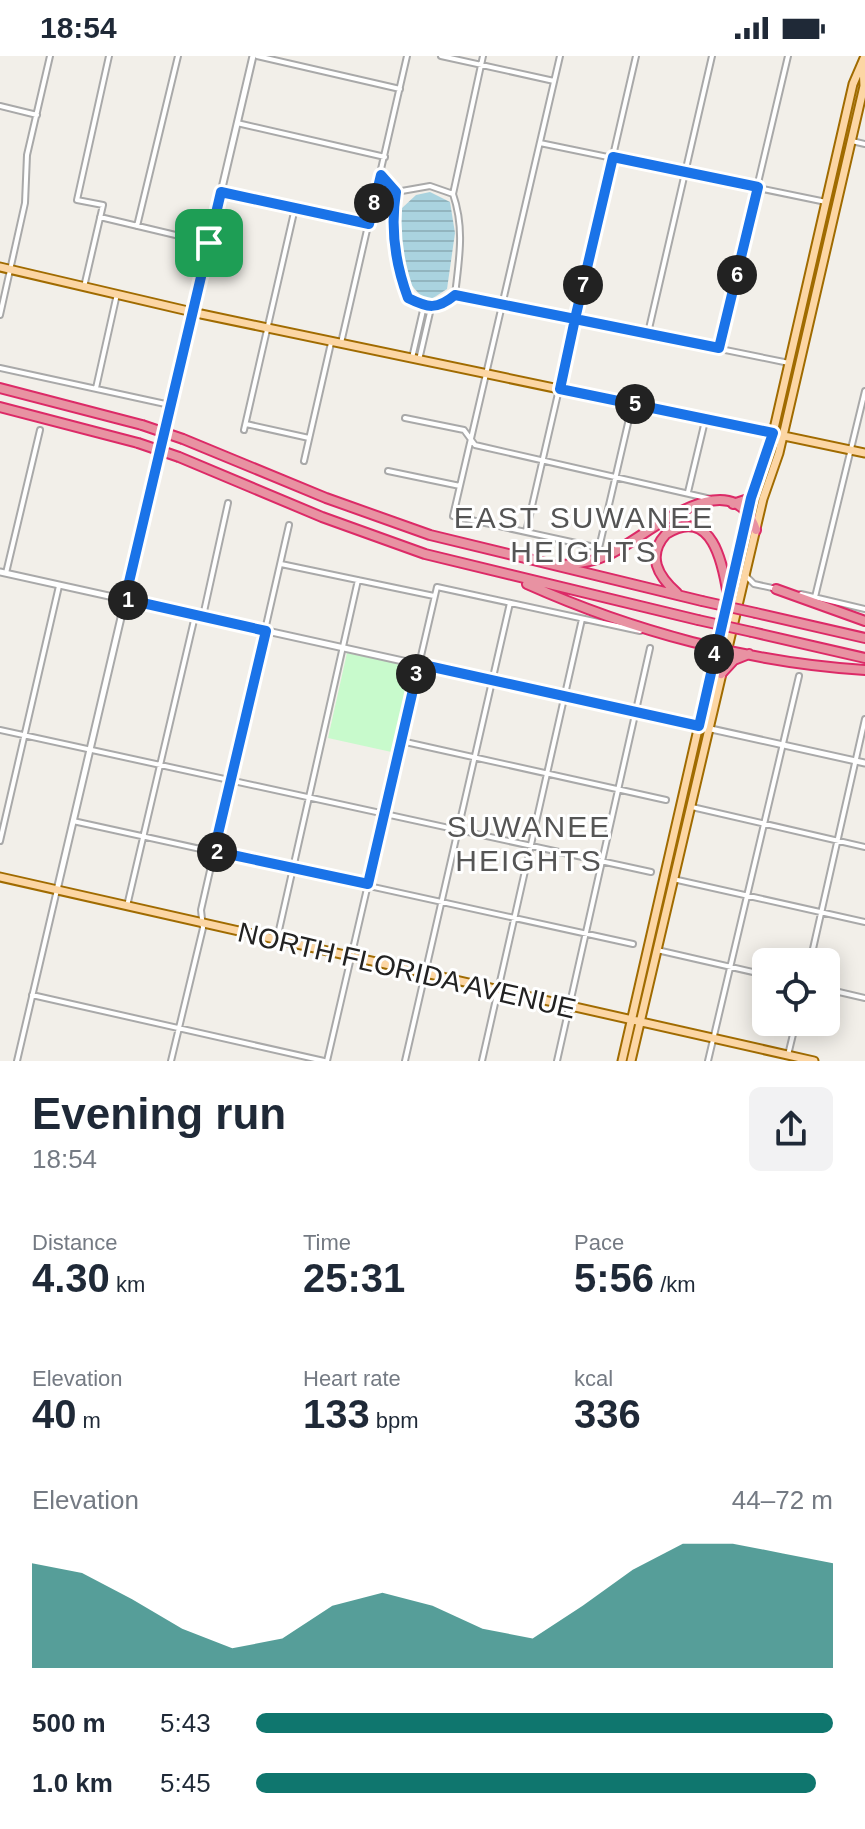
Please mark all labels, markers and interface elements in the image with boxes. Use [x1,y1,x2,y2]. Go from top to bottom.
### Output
text: 18:54 [40,11,117,44]
pin: 8 [354,183,394,223]
text: 8 [368,190,380,215]
pin [175,209,243,277]
icon: arrive [187,221,231,265]
pin: 6 [717,255,757,295]
text: 6 [731,262,743,287]
pin: 7 [563,265,603,305]
text: 7 [577,272,589,297]
pin: 5 [615,384,655,424]
text: 5 [629,391,641,416]
district label: EAST SUWANEE HEIGHTS [454,501,714,568]
pin: 1 [108,580,148,620]
text: 1 [122,587,134,612]
pin: 4 [694,634,734,674]
text: 4 [708,641,720,666]
pin: 3 [396,654,436,694]
text: 3 [410,661,422,686]
district label: SUWANEE HEIGHTS [447,810,611,877]
pin: 2 [197,832,237,872]
text: 2 [211,839,223,864]
street label: NORTH FLORIDA AVENUE [235,916,579,1024]
map controls [752,948,840,1036]
button: locate [752,948,840,1036]
button: share [749,1087,833,1171]
text: Evening run [32,1089,286,1138]
text: 18:54 [32,1144,97,1174]
text: Distance [32,1230,118,1255]
text: Time [303,1230,351,1255]
text: Pace [574,1230,624,1255]
text: 4.30 [32,1256,110,1300]
text: 25:31 [303,1256,405,1300]
text: 5:56 [574,1256,654,1300]
text: km [110,1272,145,1297]
text: /km [654,1272,696,1297]
text: Elevation [32,1366,123,1391]
text: Heart rate [303,1366,401,1391]
text: kcal [574,1366,613,1391]
text: 40 [32,1392,77,1436]
text: 133 [303,1392,370,1436]
text: 336 [574,1392,641,1436]
text: m [77,1408,101,1433]
text: bpm [370,1408,419,1433]
text: Elevation [32,1485,139,1515]
text: 44–72 m [732,1485,833,1515]
text: 500 m [32,1708,106,1738]
text: 5:43 [160,1708,211,1738]
text: 1.0 km [32,1768,113,1798]
text: 5:45 [160,1768,211,1798]

